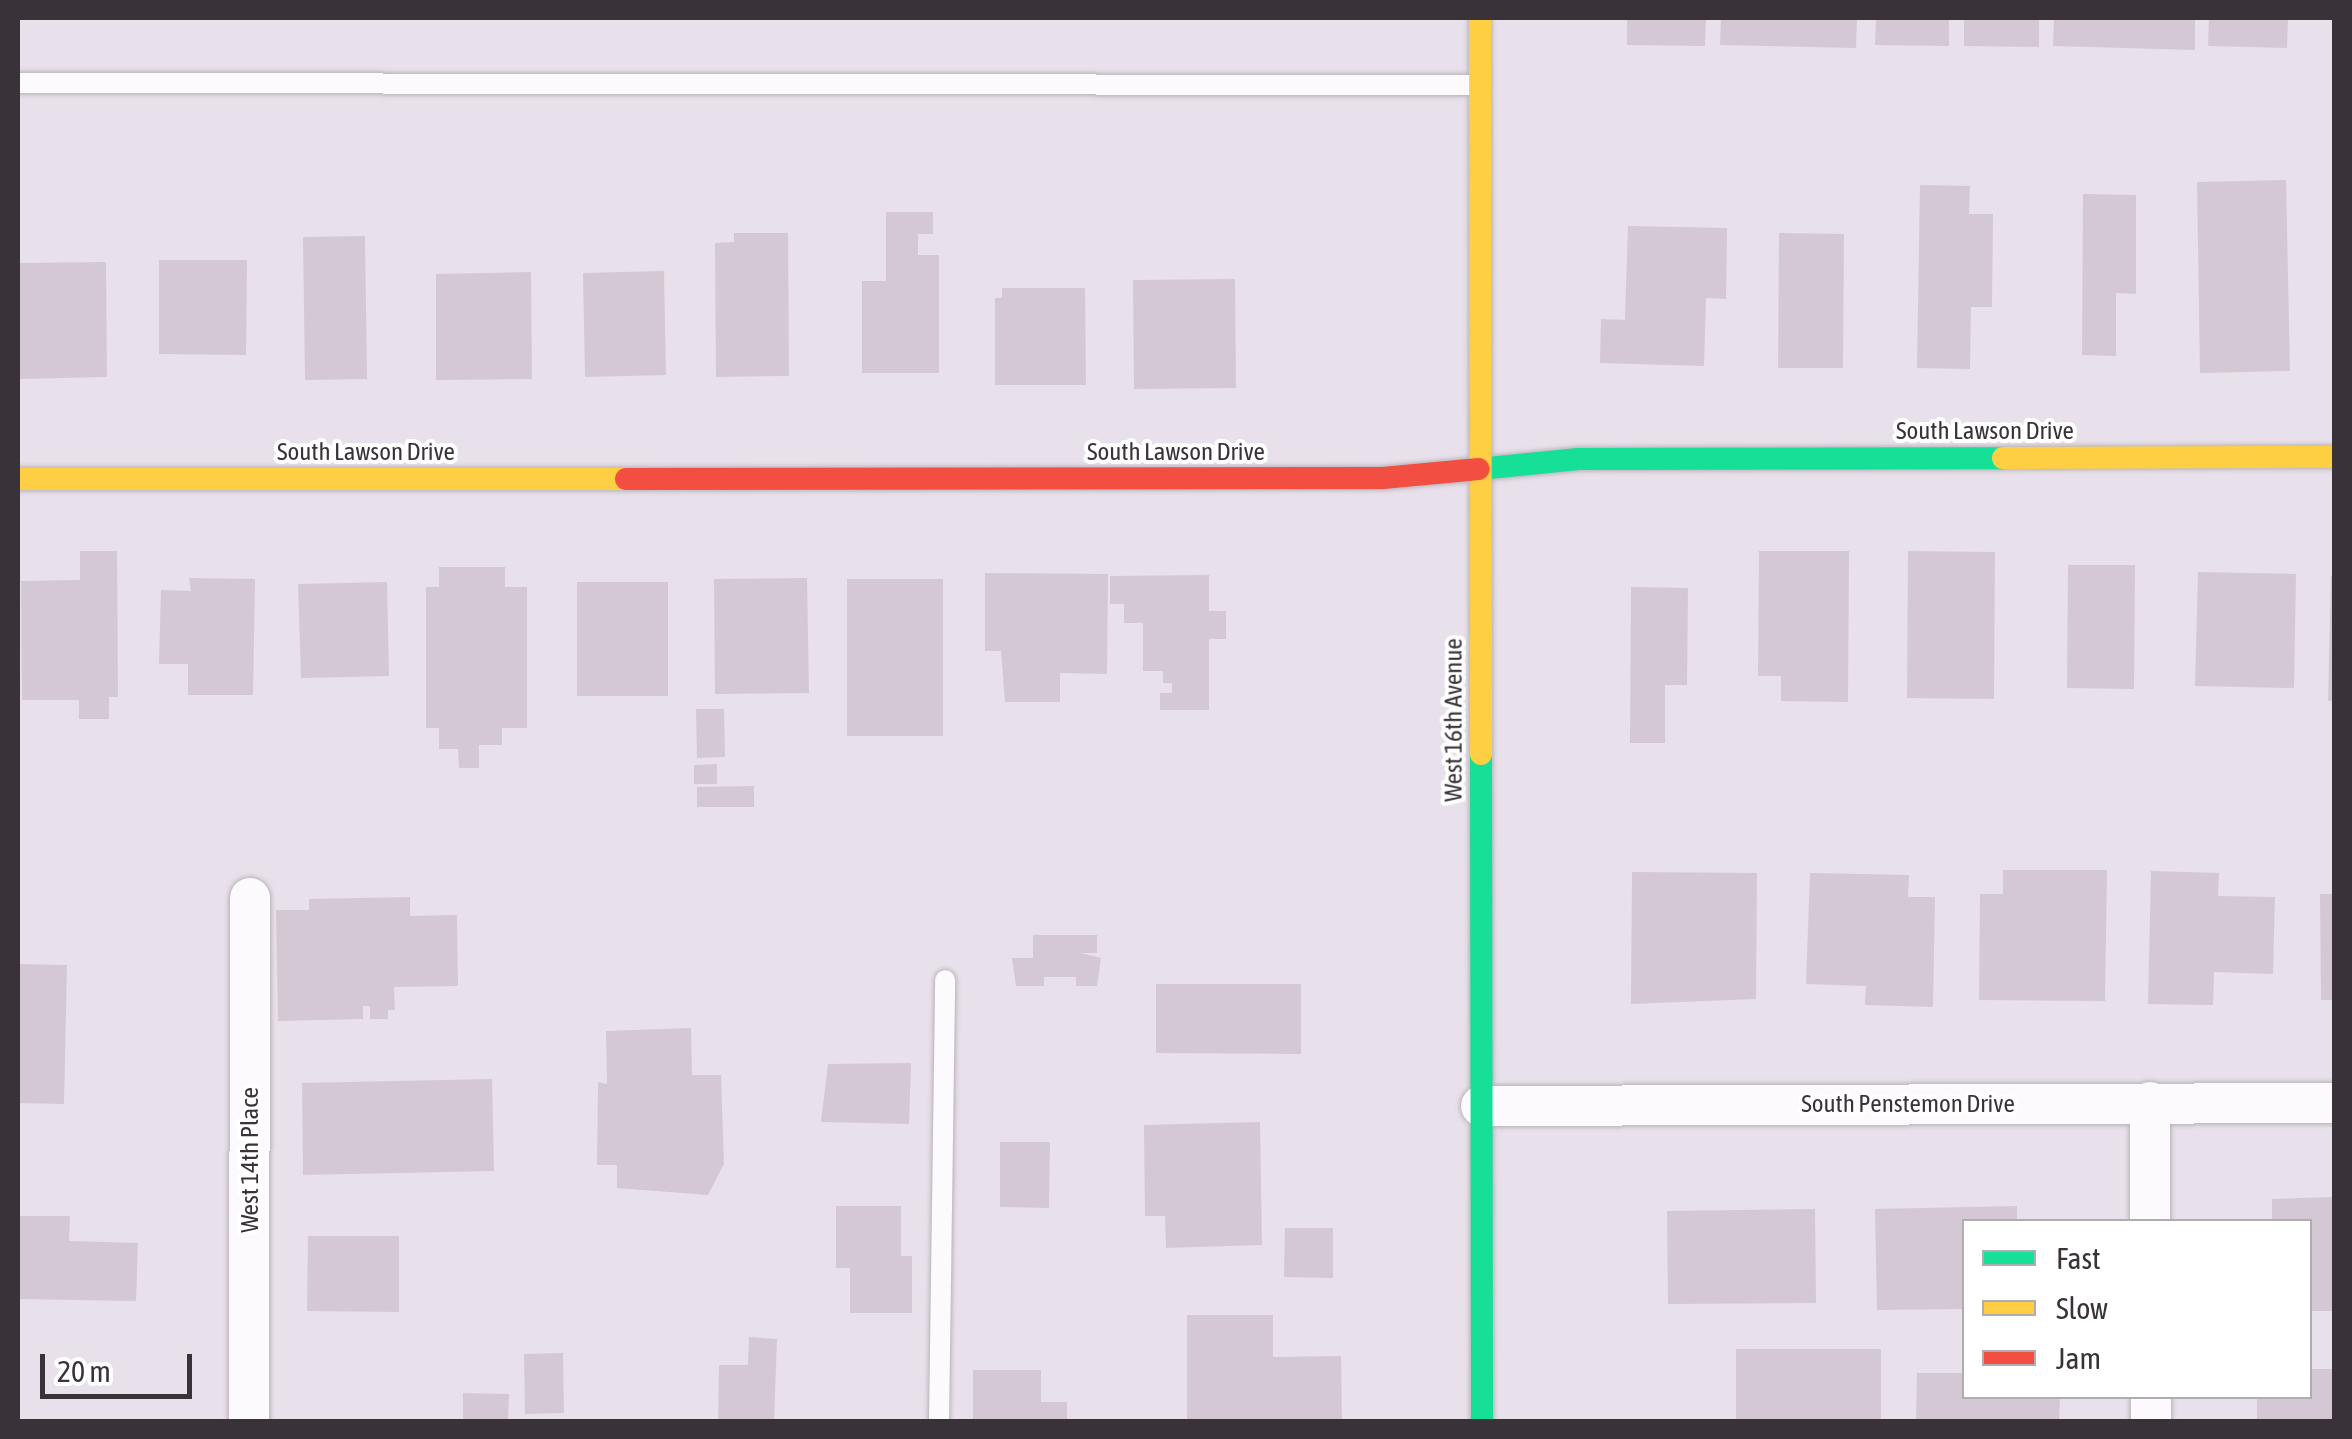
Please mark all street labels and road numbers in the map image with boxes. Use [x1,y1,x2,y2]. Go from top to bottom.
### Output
street label: South Lawson Drive [1896,415,2074,445]
street label: South Lawson Drive [277,436,455,466]
street label: South Lawson Drive [1087,436,1265,466]
street label: West 16th Avenue [1438,638,1468,802]
street label: West 14th Place [234,1087,264,1233]
street label: South Penstemon Drive [1801,1088,2015,1118]

